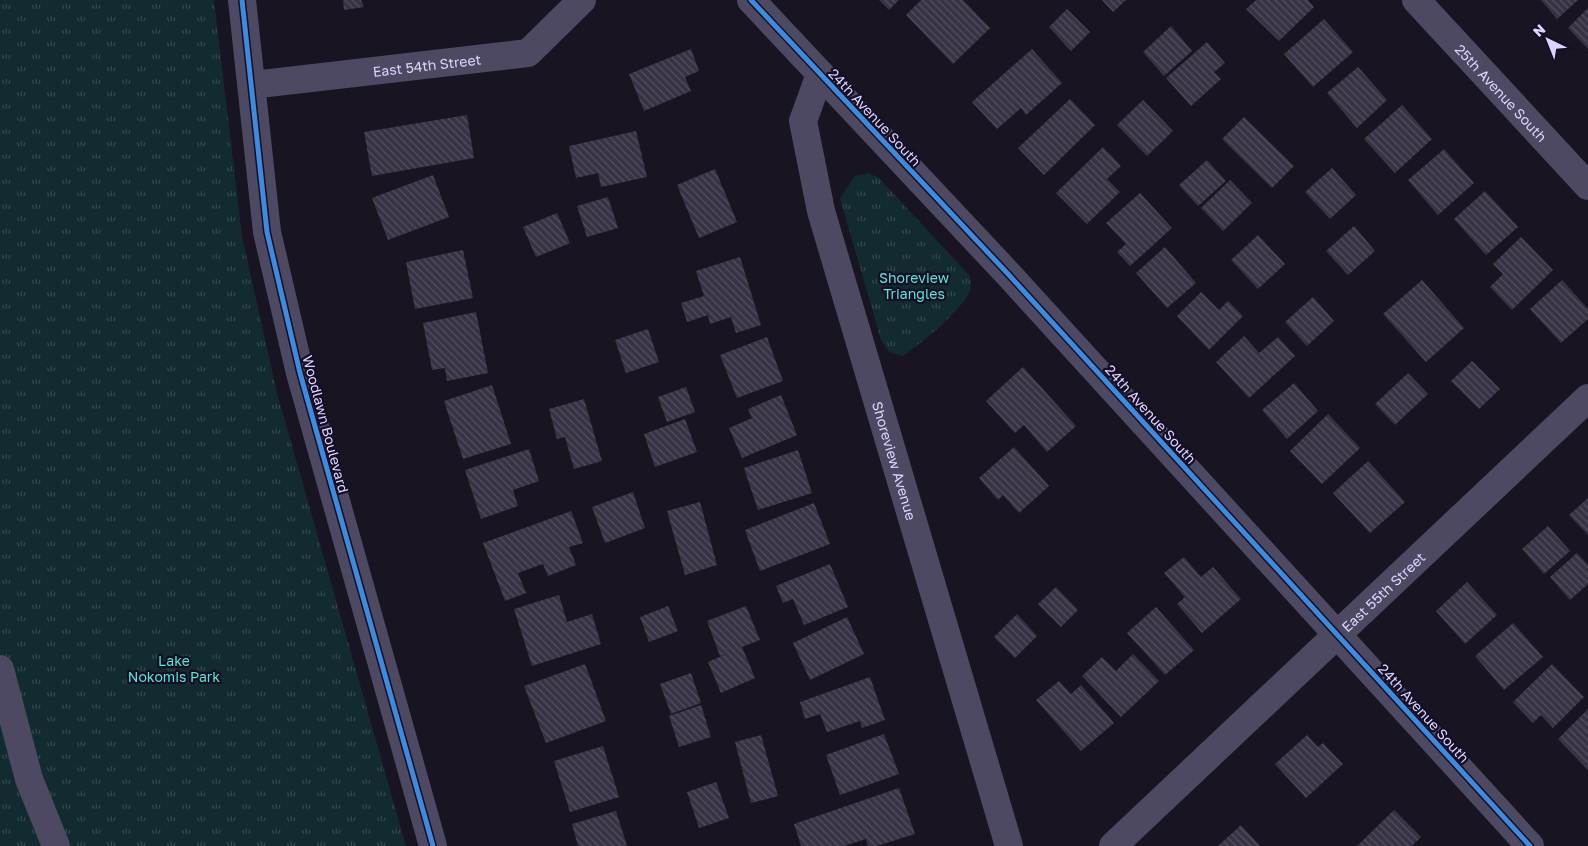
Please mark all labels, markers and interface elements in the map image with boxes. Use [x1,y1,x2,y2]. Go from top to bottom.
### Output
north arrow [1523,15,1573,65]
text: N [1529,20,1548,40]
street label: 25th Avenue South [1452,40,1551,145]
street label: East 54th Street [372,50,482,79]
street label: 24th Avenue South [825,65,925,169]
park label: Shoreview Triangles [879,269,949,302]
street label: Woodlawn Boulevard [299,353,353,495]
street label: 24th Avenue South [1102,361,1200,467]
street label: Shoreview Avenue [869,399,920,522]
street label: East 55th Street [1338,548,1428,635]
park label: Lake Nokomis Park [128,652,220,685]
street label: 24th Avenue South [1375,660,1473,766]

